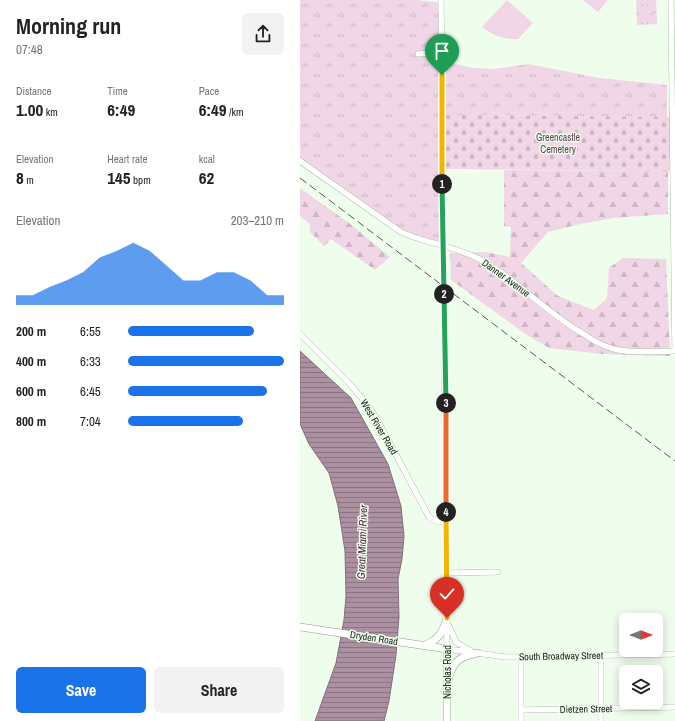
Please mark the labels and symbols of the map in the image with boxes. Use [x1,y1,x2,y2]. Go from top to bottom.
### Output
pin [425,34,459,75]
park label: Greencastle Cemetery [536,131,581,156]
pin: 1 [432,174,452,194]
street label: Danner Avenue [479,256,533,300]
pin: 2 [434,284,454,304]
pin: 3 [436,393,456,413]
street label: West River Road [357,397,401,457]
pin: 4 [436,502,456,522]
water label: Great Miami River [354,504,370,579]
pin [430,577,464,618]
north arrow [619,613,663,657]
street label: Dryden Road [349,628,399,648]
street label: Nicholas Road [441,645,454,699]
street label: South Broadway Street [519,649,604,663]
street label: Dietzen Street [560,702,613,716]

